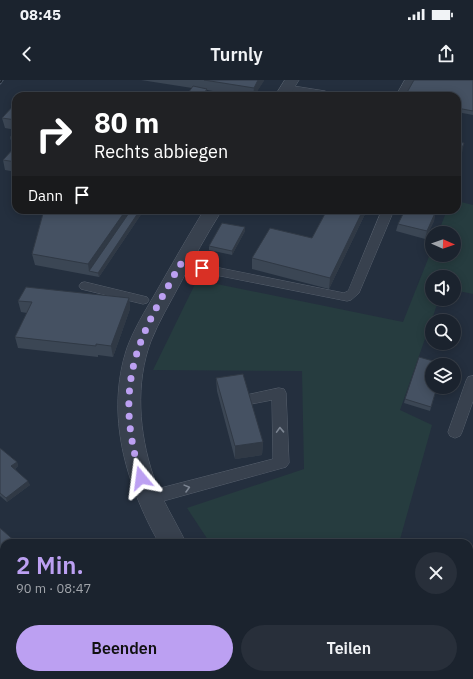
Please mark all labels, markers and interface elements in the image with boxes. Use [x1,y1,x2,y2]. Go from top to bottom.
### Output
text: 08:45 [20,5,61,24]
icon: back [16,43,38,65]
text: Turnly [210,43,263,66]
icon: share [435,43,457,65]
text: 80 m [94,104,159,141]
icon: right [28,108,80,160]
text: Rechts abbiegen [94,140,228,163]
icon: arrive [71,184,93,206]
text: Dann [28,186,63,205]
north arrow [425,226,461,262]
map controls [425,226,461,394]
pin [185,251,219,285]
icon: arrive [191,257,213,279]
button: sound [425,270,461,306]
button: search [425,314,461,350]
button: layers [425,358,461,394]
one-way arrow [276,427,284,433]
position arrow [120,457,162,499]
one-way arrow [183,484,190,493]
text: 2 Min. [16,549,84,581]
button: close [415,552,457,594]
text: 90 m · 08:47 [16,580,91,597]
button: Beenden [16,625,233,671]
button: Teilen [241,625,457,671]

